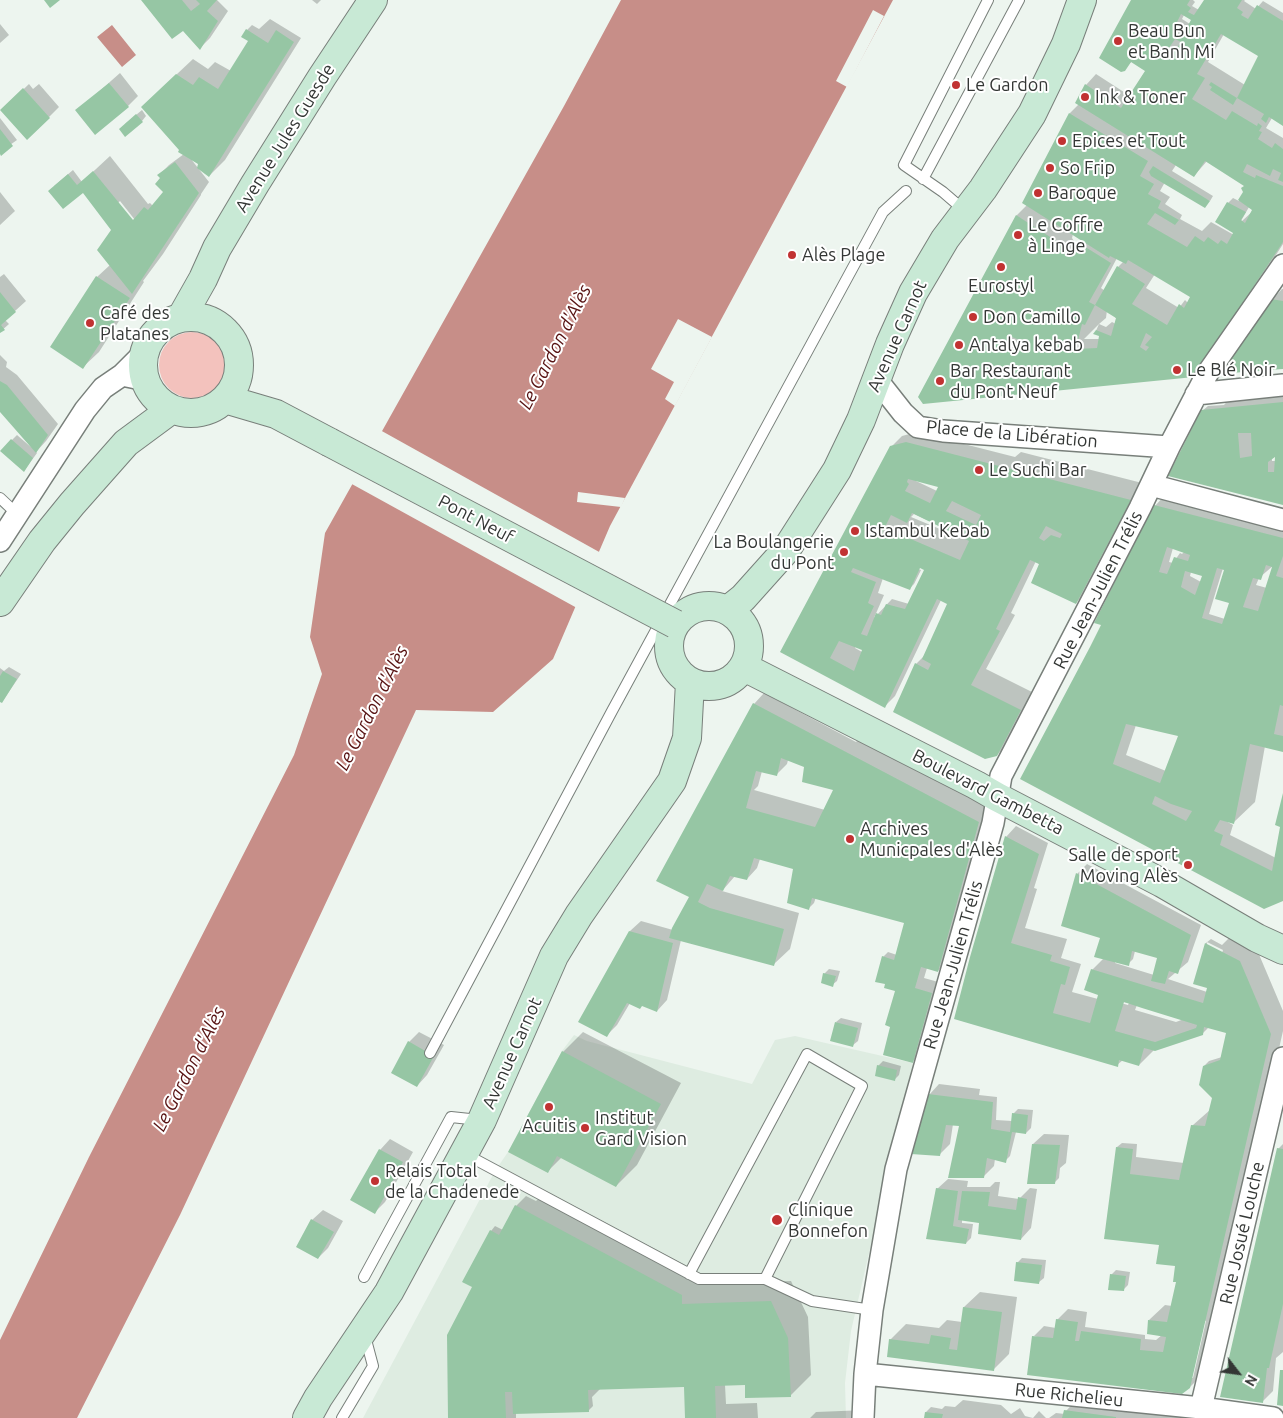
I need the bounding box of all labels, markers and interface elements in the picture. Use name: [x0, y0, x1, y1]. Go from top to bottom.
place label: Beau Bun et Banh Mi: [1128, 20, 1215, 62]
marker: Beau Bun et Banh Mi: [1112, 35, 1124, 47]
street label: Avenue Jules Guesde: [231, 60, 339, 216]
place label: Le Gardon: [966, 74, 1049, 96]
marker: Le Gardon: [950, 79, 962, 91]
place label: Ink & Toner: [1095, 86, 1186, 108]
marker: Ink & Toner: [1079, 91, 1091, 103]
place label: Epices et Tout: [1072, 130, 1185, 152]
marker: Epices et Tout: [1056, 135, 1068, 147]
place label: So Frip: [1060, 157, 1115, 179]
marker: So Frip: [1044, 162, 1056, 174]
place label: Baroque: [1048, 182, 1117, 204]
marker: Baroque: [1032, 187, 1044, 199]
place label: Le Coffre à Linge: [1028, 214, 1103, 256]
marker: Le Coffre à Linge: [1012, 229, 1024, 241]
place label: Alès Plage: [802, 244, 885, 266]
marker: Alès Plage: [786, 249, 798, 261]
marker: Eurostyl: [995, 261, 1007, 273]
place label: Eurostyl: [968, 275, 1034, 297]
street label: Avenue Carnot: [863, 277, 931, 395]
water label: Le Gardon d'Alès: [514, 281, 596, 413]
place label: Café des Platanes: [100, 302, 169, 344]
place label: Don Camillo: [983, 306, 1081, 328]
marker: Don Camillo: [967, 311, 979, 323]
marker: Café des Platanes: [84, 317, 96, 329]
place label: Antalya kebab: [969, 334, 1083, 356]
marker: Antalya kebab: [953, 339, 965, 351]
place label: Le Blé Noir: [1187, 359, 1275, 381]
place label: Bar Restaurant du Pont Neuf: [950, 360, 1071, 402]
marker: Le Blé Noir: [1171, 364, 1183, 376]
marker: Bar Restaurant du Pont Neuf: [934, 375, 946, 387]
street label: Place de la Libération: [925, 416, 1099, 452]
place label: Le Suchi Bar: [989, 459, 1087, 481]
marker: Le Suchi Bar: [973, 464, 985, 476]
street label: Pont Neuf: [435, 490, 517, 548]
street label: Rue Jean-Julien Trélis: [1049, 507, 1147, 673]
place label: Istambul Kebab: [865, 520, 990, 542]
marker: Istambul Kebab: [849, 525, 861, 537]
place label: La Boulangerie du Pont: [714, 531, 834, 574]
marker: La Boulangerie du Pont: [838, 546, 850, 558]
water label: Le Gardon d'Alès: [331, 642, 413, 774]
street label: Boulevard Gambetta: [909, 744, 1067, 840]
place label: Archives Municpales d'Alès: [860, 818, 1003, 861]
marker: Archives Municpales d'Alès: [844, 833, 856, 845]
place label: Salle de sport Moving Alès: [1068, 844, 1178, 886]
marker: Salle de sport Moving Alès: [1182, 859, 1194, 871]
street label: Rue Jean-Julien Trélis: [919, 878, 987, 1052]
street label: Avenue Carnot: [478, 994, 546, 1112]
water label: Le Gardon d'Alès: [148, 1003, 230, 1135]
marker: Acuitis: [543, 1101, 555, 1113]
place label: Institut Gard Vision: [595, 1107, 687, 1150]
place label: Acuitis: [522, 1115, 576, 1137]
marker: Institut Gard Vision: [579, 1122, 591, 1134]
place label: Relais Total de la Chadenede: [385, 1160, 519, 1202]
street label: Rue Josué Louche: [1215, 1160, 1269, 1306]
marker: Relais Total de la Chadenede: [369, 1175, 381, 1187]
place label: Clinique Bonnefon: [788, 1199, 868, 1242]
marker: Clinique Bonnefon: [770, 1213, 784, 1227]
north arrow: [1213, 1348, 1263, 1398]
text: N: [1241, 1372, 1261, 1389]
street label: Rue Richelieu: [1014, 1379, 1124, 1411]

